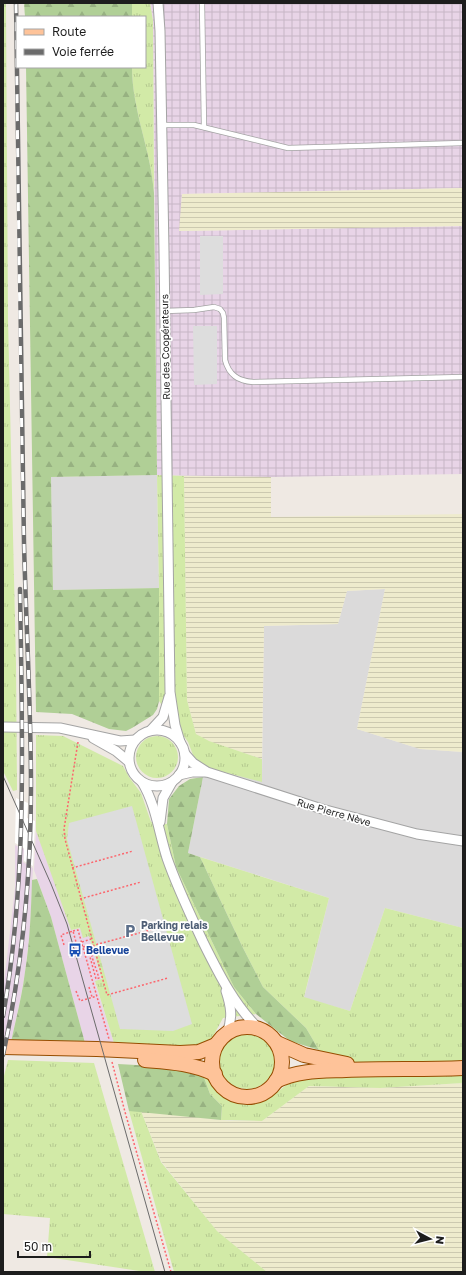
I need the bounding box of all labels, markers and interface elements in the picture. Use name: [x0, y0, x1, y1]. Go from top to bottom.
legend: [16, 16, 146, 68]
text: Route: [52, 24, 86, 39]
text: Voie ferrée: [52, 44, 114, 59]
street label: Rue des Coopérateurs: [158, 294, 172, 400]
street label: Rue Pierre Nève: [296, 796, 373, 828]
place label: Parking relais Bellevue: [141, 919, 208, 943]
parking icon: Parking relais Bellevue: [122, 923, 138, 939]
bus stop icon: Bellevue: [67, 942, 83, 958]
place label: Bellevue: [86, 944, 129, 956]
north arrow: [410, 1219, 450, 1259]
scale bar: [18, 1233, 90, 1259]
text: N: [433, 1235, 447, 1245]
text: 50 m: [24, 1239, 52, 1254]

